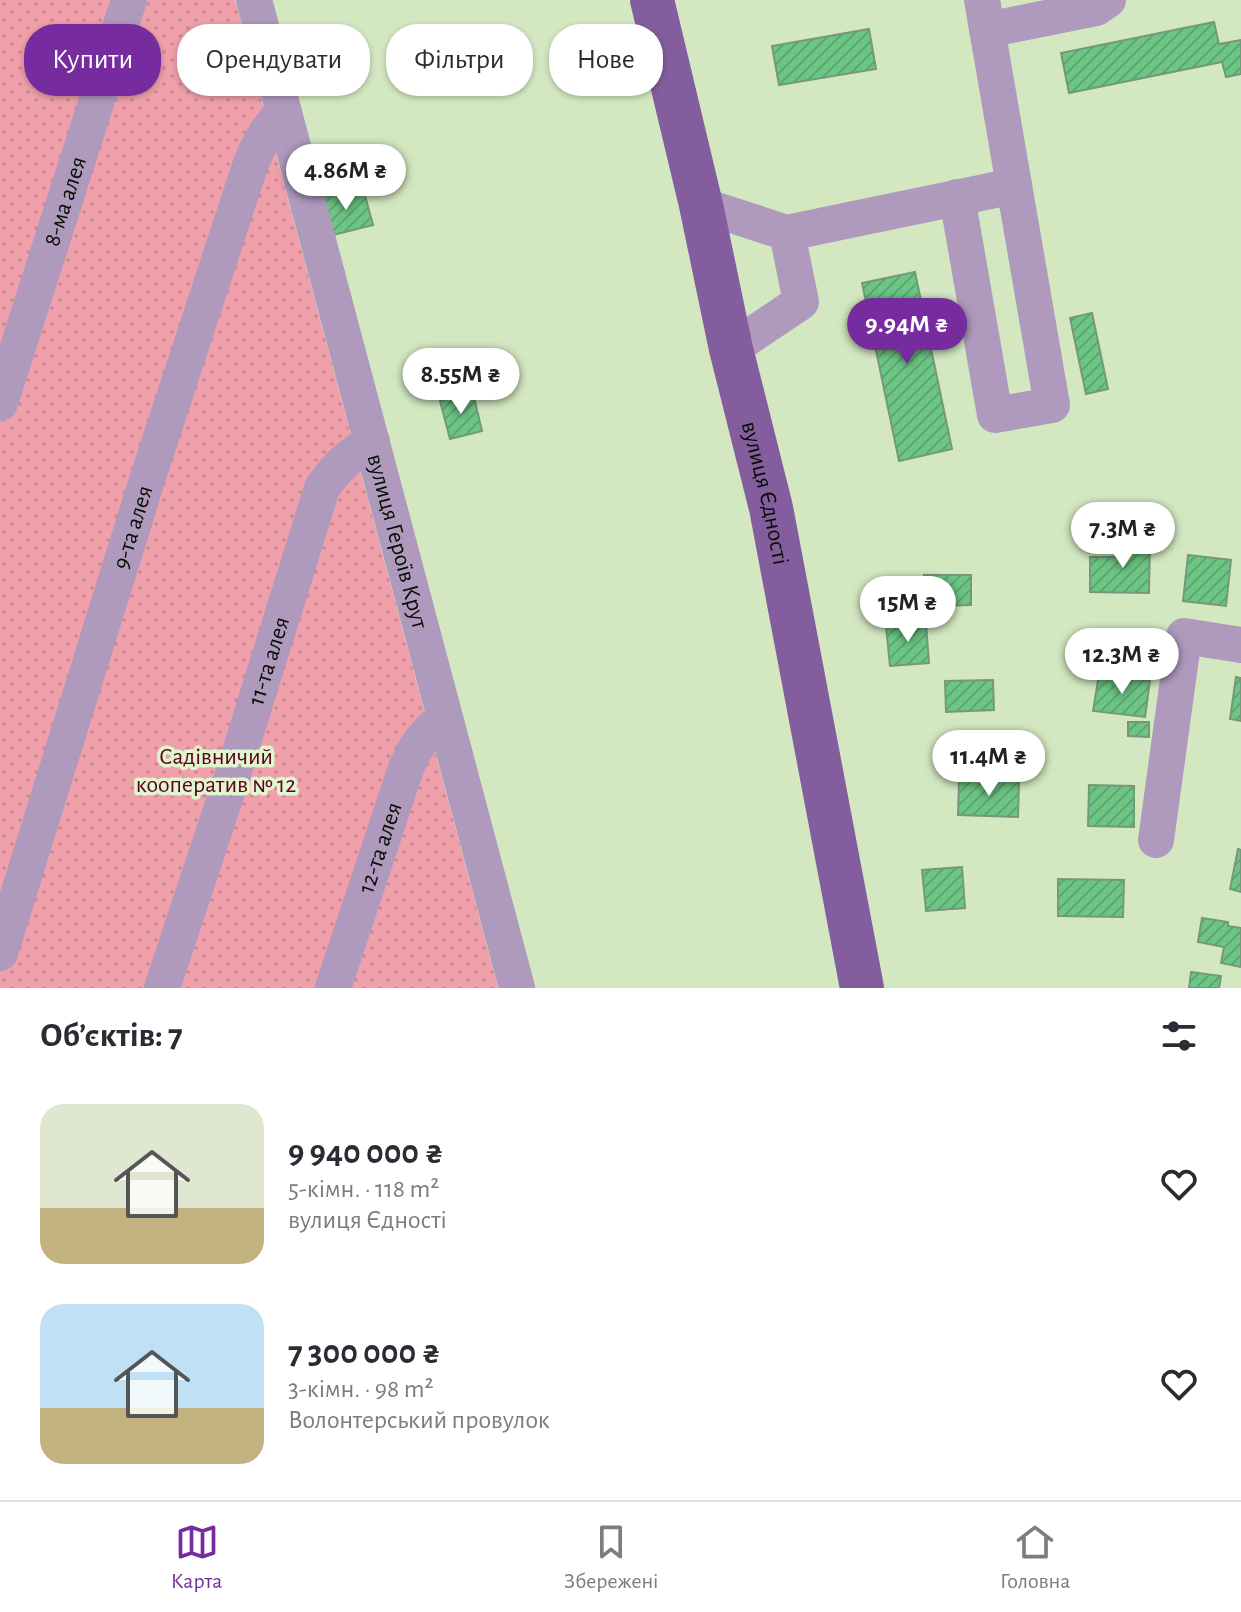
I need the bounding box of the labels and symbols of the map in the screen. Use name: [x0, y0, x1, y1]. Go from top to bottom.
pin: 4.86M ₴: [272, 144, 420, 212]
street label: 8-ма алея: [40, 154, 91, 249]
pin: 9.94M ₴: [833, 298, 981, 366]
pin: 8.55M ₴: [387, 348, 535, 416]
street label: вулиця Єдності: [737, 419, 793, 567]
street label: вулиця Героїв Крут: [362, 451, 432, 632]
street label: 9-та алея: [109, 483, 158, 572]
pin: 7.3M ₴: [1058, 502, 1188, 570]
pin: 15M ₴: [852, 576, 964, 644]
street label: 11-та алея: [244, 614, 294, 708]
pin: 12.3M ₴: [1048, 628, 1196, 696]
pin: 11.4M ₴: [915, 730, 1063, 798]
park label: Садівничий кооператив № 12: [136, 745, 296, 797]
street label: 12-та алея: [354, 799, 407, 896]

